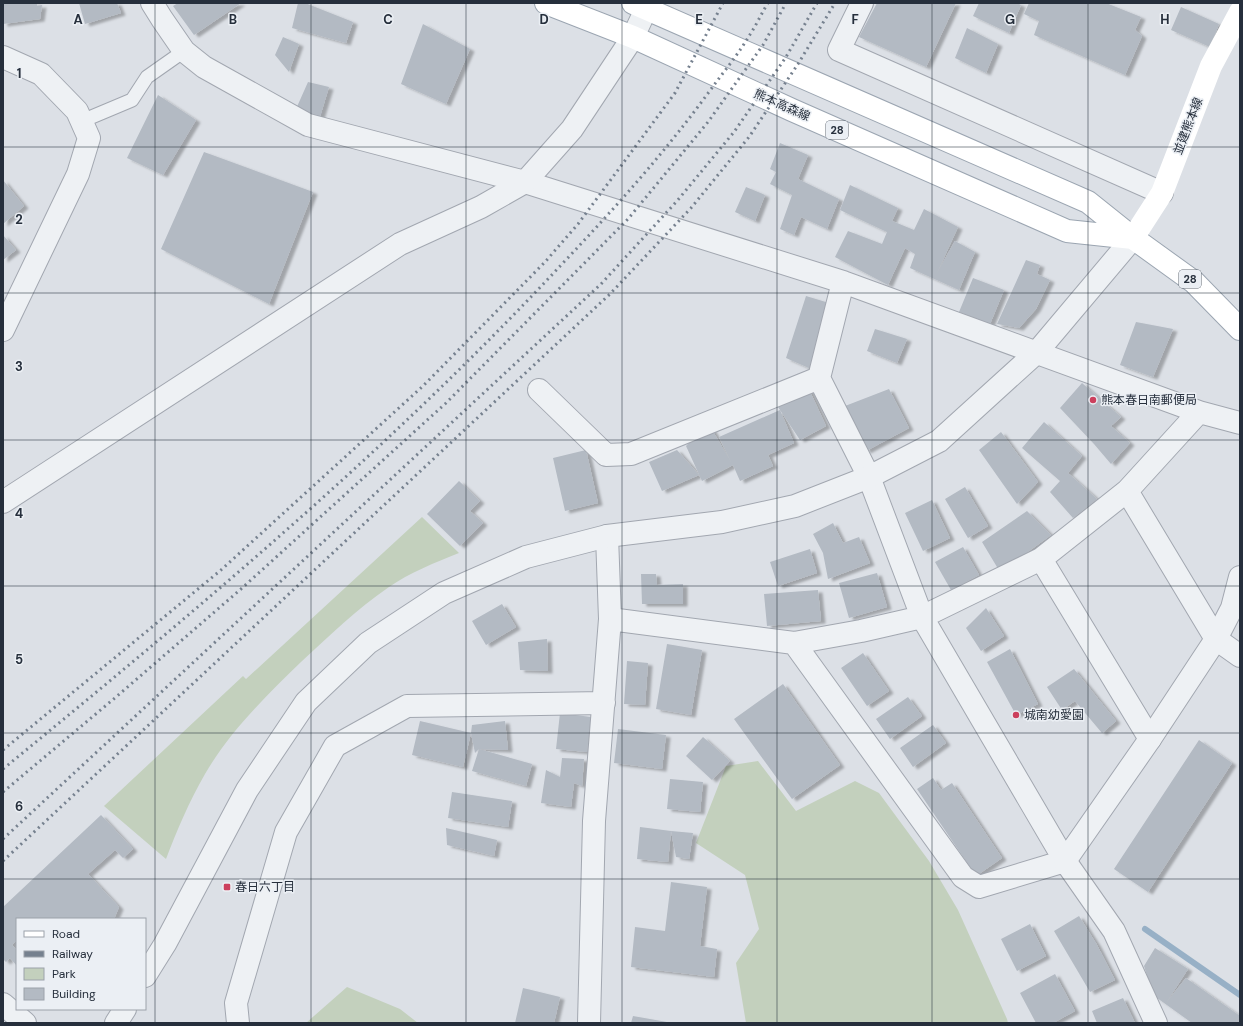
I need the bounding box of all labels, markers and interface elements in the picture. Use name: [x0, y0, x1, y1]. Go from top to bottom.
text: A: [73, 11, 83, 28]
text: B: [229, 11, 237, 28]
text: C: [383, 11, 393, 28]
text: D: [539, 11, 549, 28]
text: E: [695, 11, 703, 28]
text: F: [851, 11, 859, 28]
text: G: [1005, 11, 1015, 28]
text: H: [1160, 11, 1170, 28]
text: 1: [17, 65, 21, 82]
street label: 熊本高森線: [751, 85, 813, 125]
street label: 並建熊本線: [1170, 95, 1206, 157]
road number: 28: [826, 121, 848, 139]
text: 2: [15, 211, 23, 228]
road number: 28: [1179, 270, 1201, 288]
text: 3: [15, 358, 23, 375]
place label: 熊本春日南郵便局: [1101, 392, 1197, 408]
marker: 熊本春日南郵便局: [1088, 395, 1098, 405]
text: 4: [15, 505, 23, 522]
text: 5: [15, 651, 23, 668]
place label: 城南幼愛園: [1024, 707, 1084, 723]
marker: 城南幼愛園: [1011, 710, 1021, 720]
text: 6: [15, 798, 23, 815]
place label: 春日六丁目: [235, 879, 295, 895]
marker: 春日六丁目: [222, 882, 232, 892]
legend: [16, 918, 146, 1010]
text: Road: [52, 926, 80, 942]
text: Railway: [52, 946, 93, 962]
text: Park: [52, 966, 76, 982]
text: Building: [52, 986, 96, 1002]

